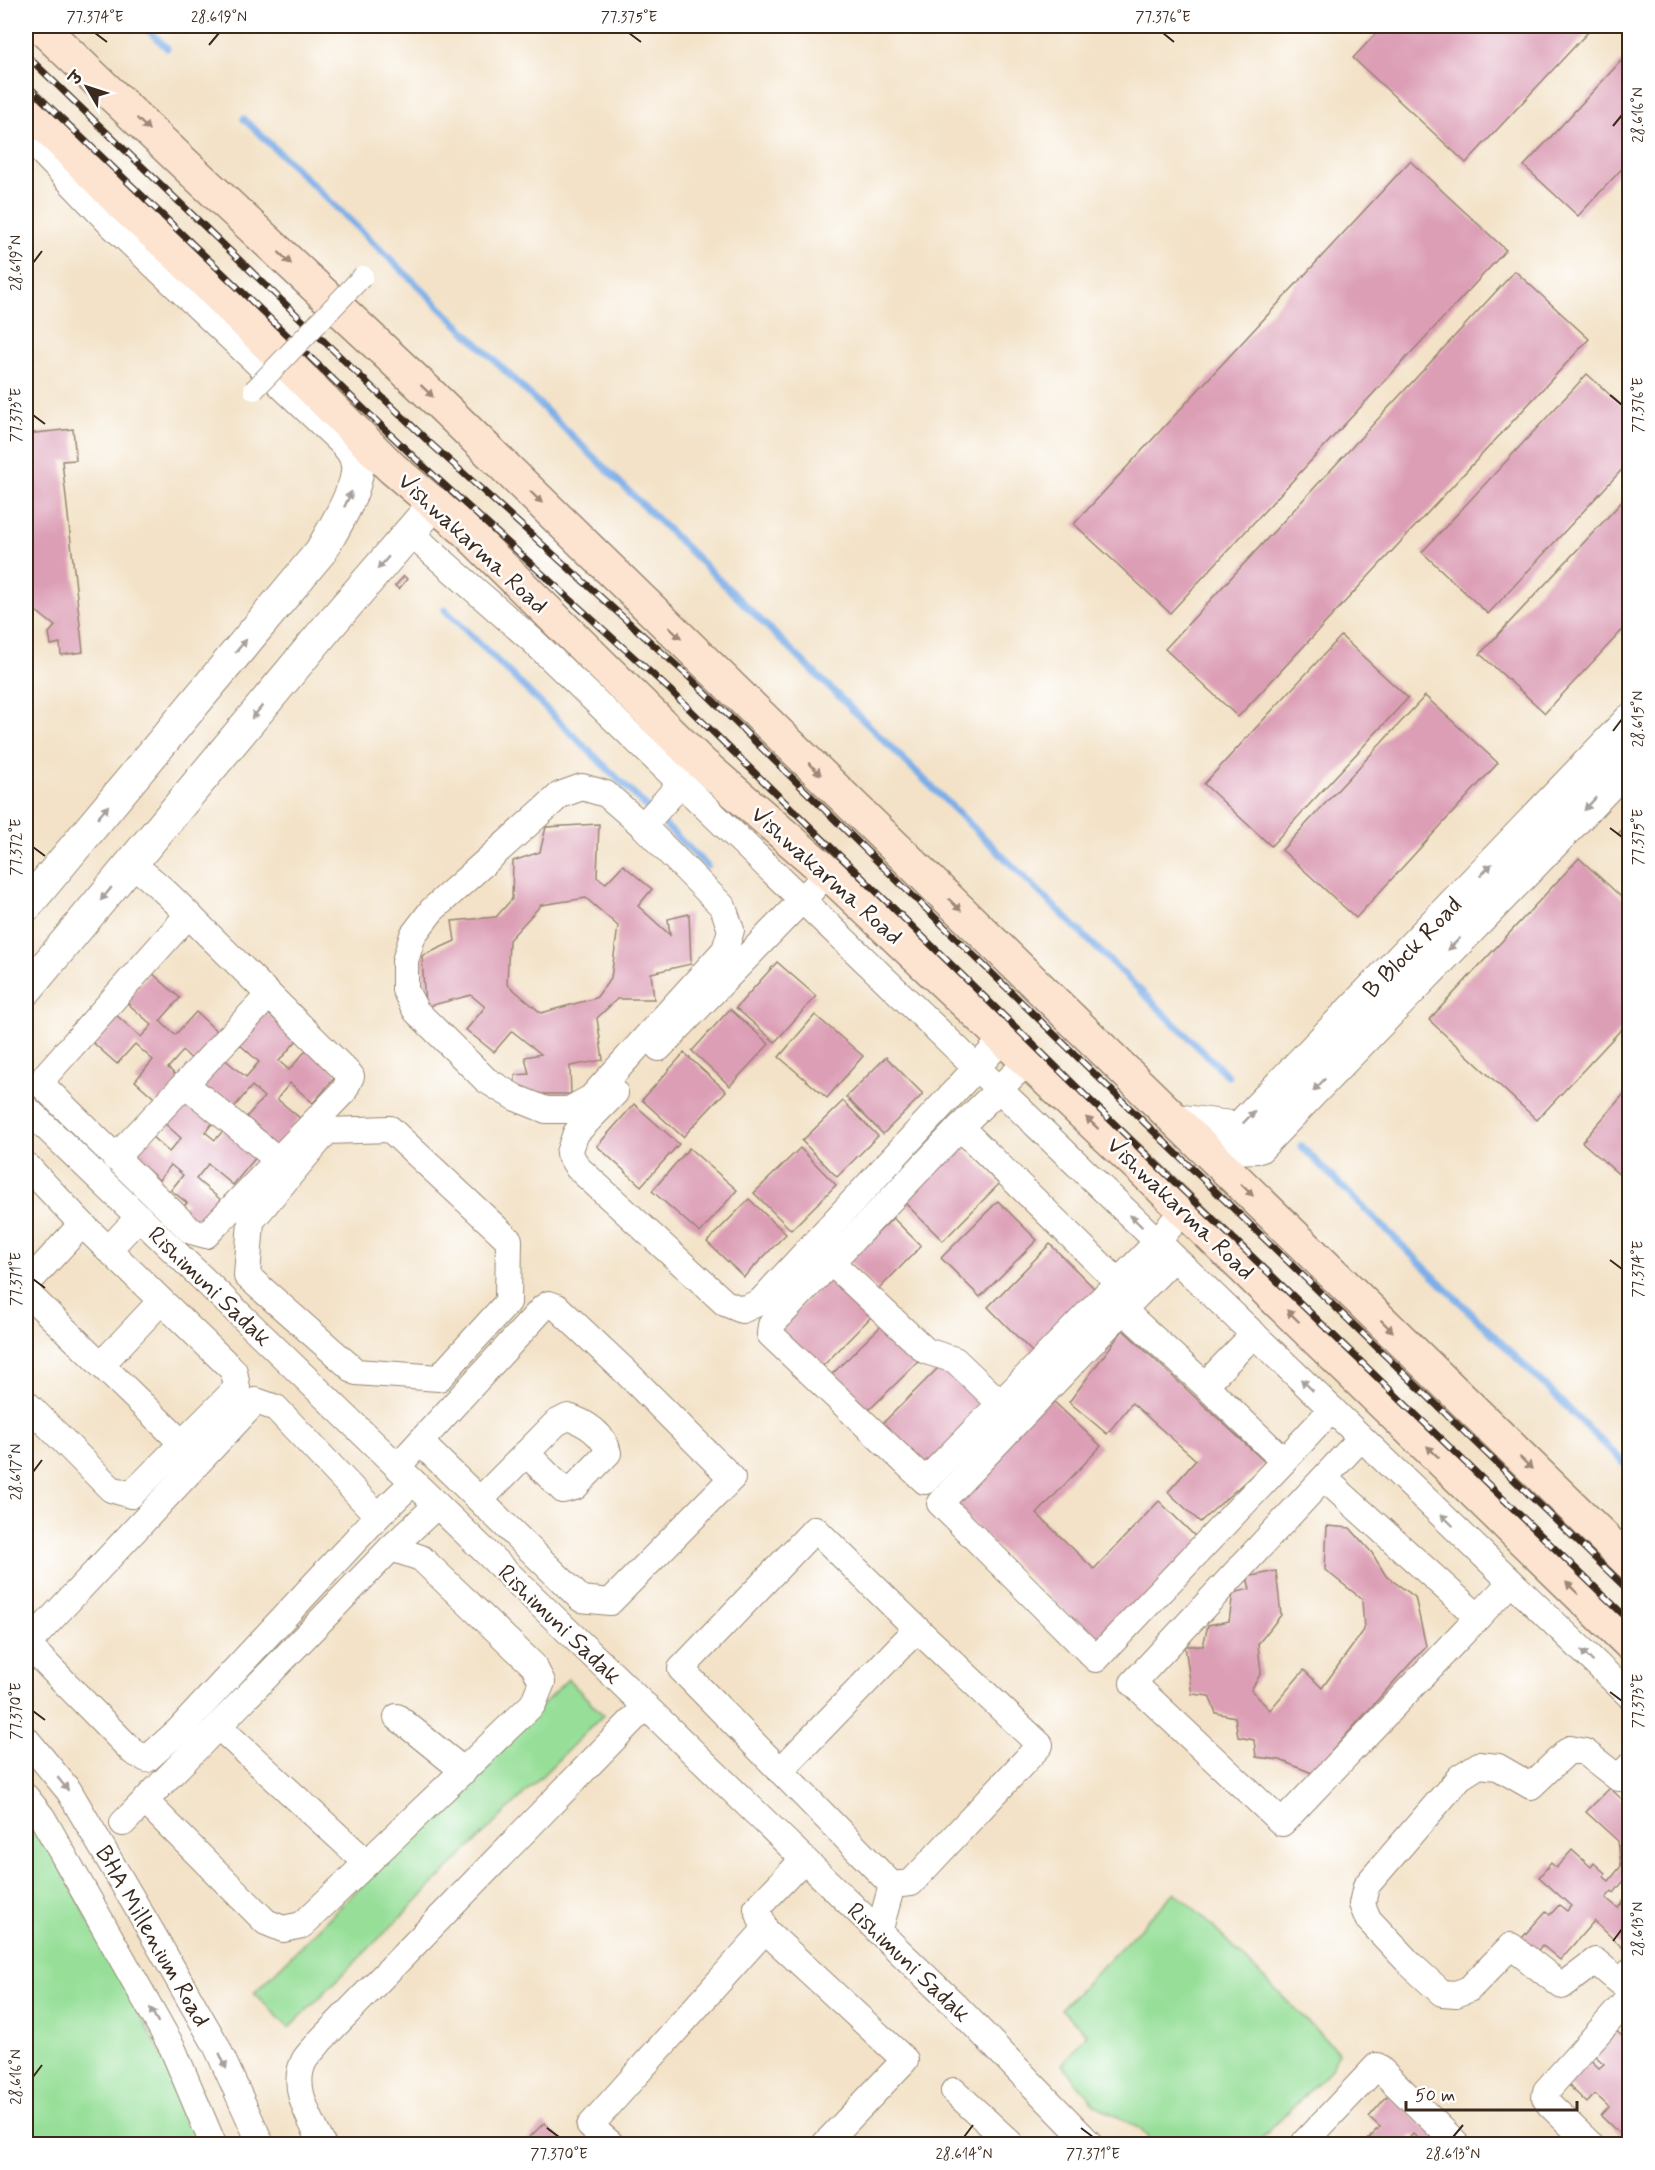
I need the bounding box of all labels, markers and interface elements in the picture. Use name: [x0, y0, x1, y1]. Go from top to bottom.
text: 77.374°E: [66, 8, 124, 28]
text: 28.619°N: [191, 8, 247, 28]
text: 77.375°E: [601, 8, 658, 28]
text: 77.376°E: [1135, 8, 1191, 28]
north arrow: [57, 57, 117, 117]
text: उ: [64, 67, 89, 91]
text: 28.616°N: [1629, 87, 1649, 143]
one-way arrow: [135, 117, 149, 131]
text: 28.619°N: [7, 235, 27, 291]
one-way arrow: [277, 251, 292, 264]
text: 77.376°E: [1629, 377, 1649, 433]
one-way arrow: [420, 384, 435, 398]
text: 77.373°E: [7, 388, 27, 442]
street label: Vishwakarma Road: [390, 466, 554, 622]
one-way arrow: [528, 490, 543, 504]
one-way arrow: [344, 491, 353, 508]
one-way arrow: [377, 555, 390, 570]
one-way arrow: [668, 626, 683, 640]
one-way arrow: [234, 639, 247, 654]
text: 28.615°N: [1629, 691, 1649, 747]
one-way arrow: [251, 704, 264, 720]
one-way arrow: [808, 762, 823, 776]
one-way arrow: [1583, 797, 1597, 811]
street label: Vishwakarma Road: [743, 800, 909, 953]
one-way arrow: [96, 805, 109, 820]
text: 77.375°E: [1629, 808, 1649, 865]
text: 77.372°E: [7, 818, 27, 876]
one-way arrow: [1479, 863, 1493, 878]
one-way arrow: [99, 886, 112, 902]
street label: B Block Road: [1357, 891, 1469, 1006]
one-way arrow: [947, 898, 962, 912]
one-way arrow: [1447, 937, 1461, 952]
one-way arrow: [1312, 1077, 1326, 1091]
one-way arrow: [1242, 1111, 1256, 1125]
one-way arrow: [1085, 1116, 1099, 1130]
street label: Vishwakarma Road: [1099, 1130, 1261, 1288]
one-way arrow: [1240, 1183, 1254, 1197]
one-way arrow: [1129, 1214, 1143, 1228]
street label: Rishimuni Sadak: [140, 1220, 277, 1354]
text: 77.374°E: [1629, 1240, 1649, 1298]
text: 77.371°E: [7, 1252, 27, 1306]
one-way arrow: [1286, 1310, 1300, 1324]
one-way arrow: [1379, 1319, 1393, 1333]
one-way arrow: [1299, 1378, 1314, 1392]
text: 28.617°N: [7, 1444, 27, 1500]
one-way arrow: [1426, 1446, 1440, 1460]
one-way arrow: [1519, 1455, 1533, 1469]
one-way arrow: [1440, 1514, 1454, 1528]
street label: Rishimuni Sadak: [490, 1558, 627, 1692]
one-way arrow: [1565, 1581, 1580, 1595]
one-way arrow: [1581, 1649, 1595, 1663]
text: 77.373°E: [1629, 1674, 1649, 1728]
text: 77.370°E: [7, 1682, 27, 1740]
one-way arrow: [56, 1776, 69, 1792]
street label: BHA Millenium Road: [87, 1840, 216, 2033]
street label: Rishimuni Sadak: [839, 1896, 976, 2030]
text: 28.613°N: [1629, 1902, 1649, 1956]
one-way arrow: [149, 2006, 159, 2023]
text: 28.616°N: [7, 2049, 27, 2105]
one-way arrow: [219, 2053, 228, 2070]
scale bar: [1406, 2074, 1577, 2112]
text: 50 m: [1415, 2084, 1455, 2108]
text: 77.370°E: [530, 2145, 588, 2165]
text: 28.614°N: [935, 2145, 993, 2165]
text: 77.371°E: [1066, 2145, 1120, 2165]
text: 28.613°N: [1426, 2145, 1480, 2165]

